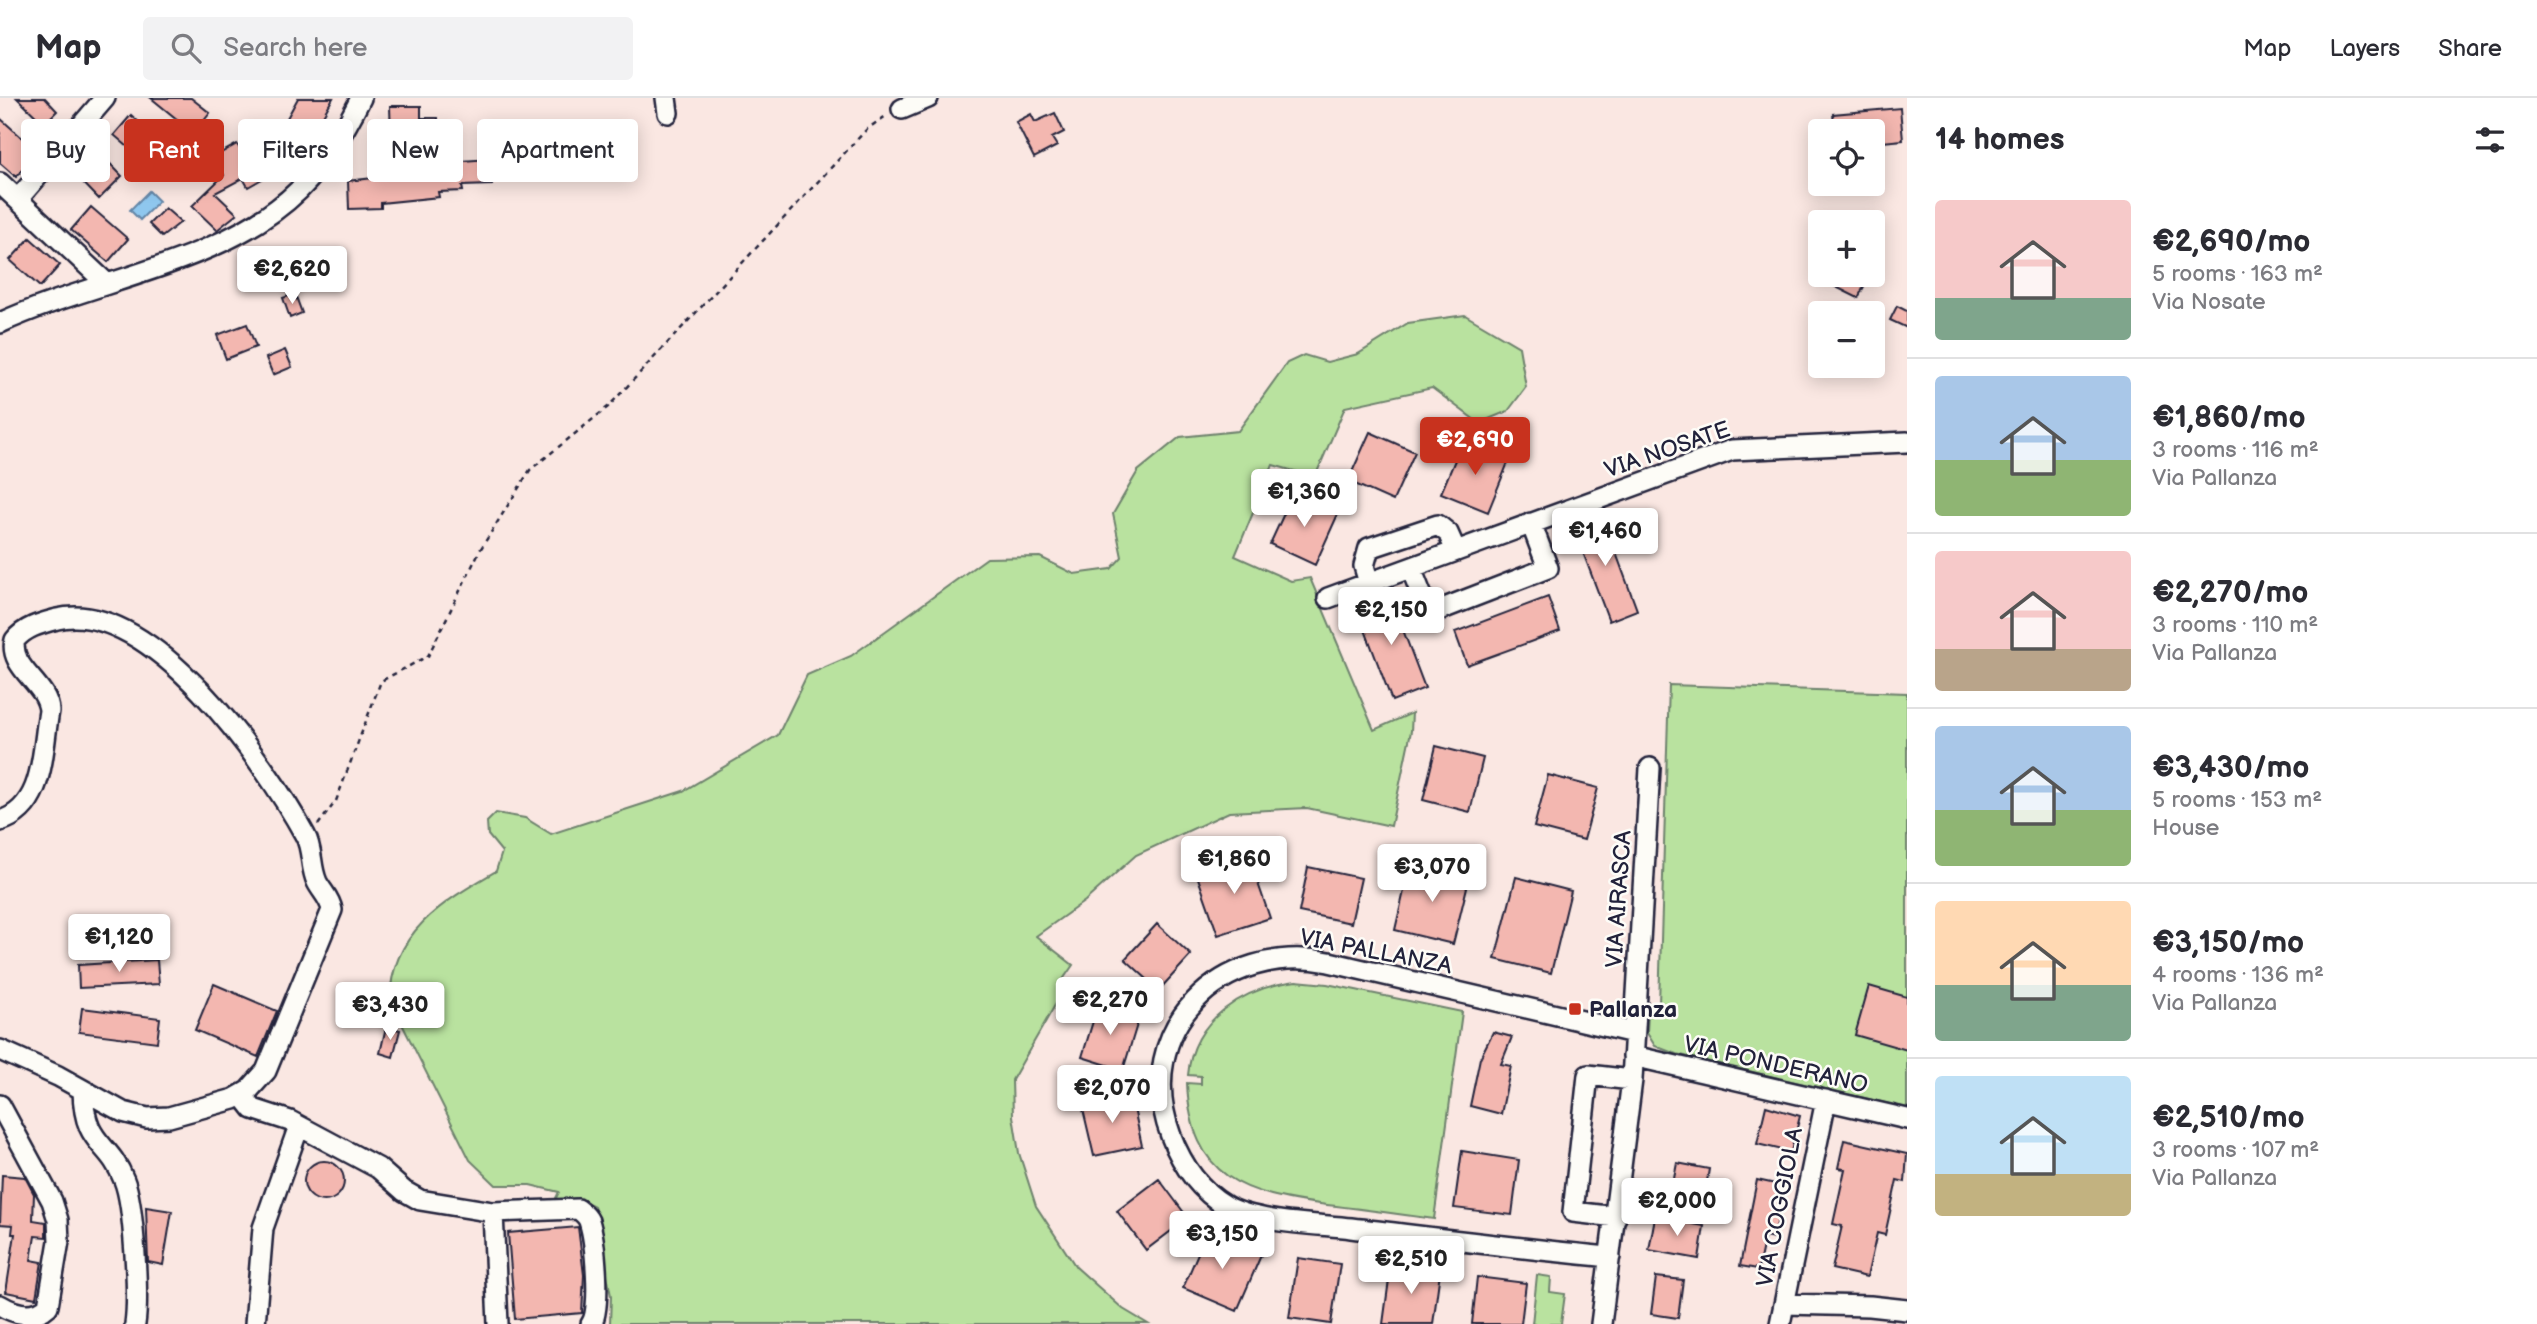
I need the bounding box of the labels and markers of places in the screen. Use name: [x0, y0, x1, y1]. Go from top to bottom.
pin: €2,620: [235, 246, 349, 306]
pin: €2,690: [1418, 418, 1532, 477]
pin: €1,360: [1247, 470, 1361, 529]
pin: €1,460: [1548, 508, 1662, 568]
pin: €2,150: [1334, 588, 1448, 647]
pin: €1,860: [1177, 836, 1291, 896]
pin: €3,070: [1375, 844, 1489, 904]
pin: €1,120: [62, 914, 176, 974]
pin: €2,270: [1053, 978, 1167, 1037]
pin: €3,430: [333, 982, 447, 1042]
place label: Pallanza: [1589, 996, 1677, 1024]
marker: Pallanza: [1567, 1001, 1583, 1017]
pin: €2,070: [1055, 1066, 1169, 1125]
pin: €2,000: [1620, 1178, 1734, 1238]
pin: €3,150: [1165, 1212, 1279, 1271]
pin: €2,510: [1354, 1236, 1468, 1296]

